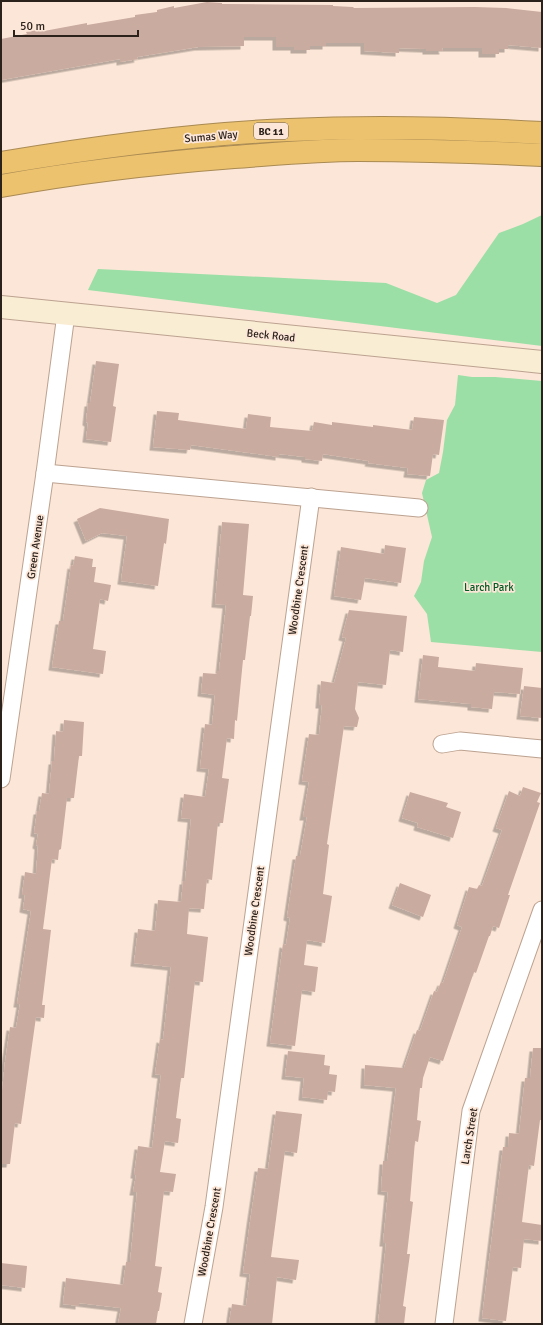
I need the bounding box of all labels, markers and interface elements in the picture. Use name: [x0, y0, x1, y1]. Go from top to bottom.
scale bar: [14, 12, 138, 38]
text: 50 m: [20, 19, 45, 34]
road number: BC 11: [254, 123, 288, 139]
street label: Sumas Way: [184, 128, 239, 145]
street label: Beck Road: [246, 326, 296, 345]
street label: Green Avenue: [25, 514, 46, 580]
street label: Woodbine Crescent: [286, 544, 311, 636]
park label: Larch Park: [464, 581, 514, 594]
street label: Woodbine Crescent: [242, 865, 267, 957]
street label: Larch Street: [459, 1107, 480, 1165]
street label: Woodbine Crescent: [195, 1186, 224, 1278]

